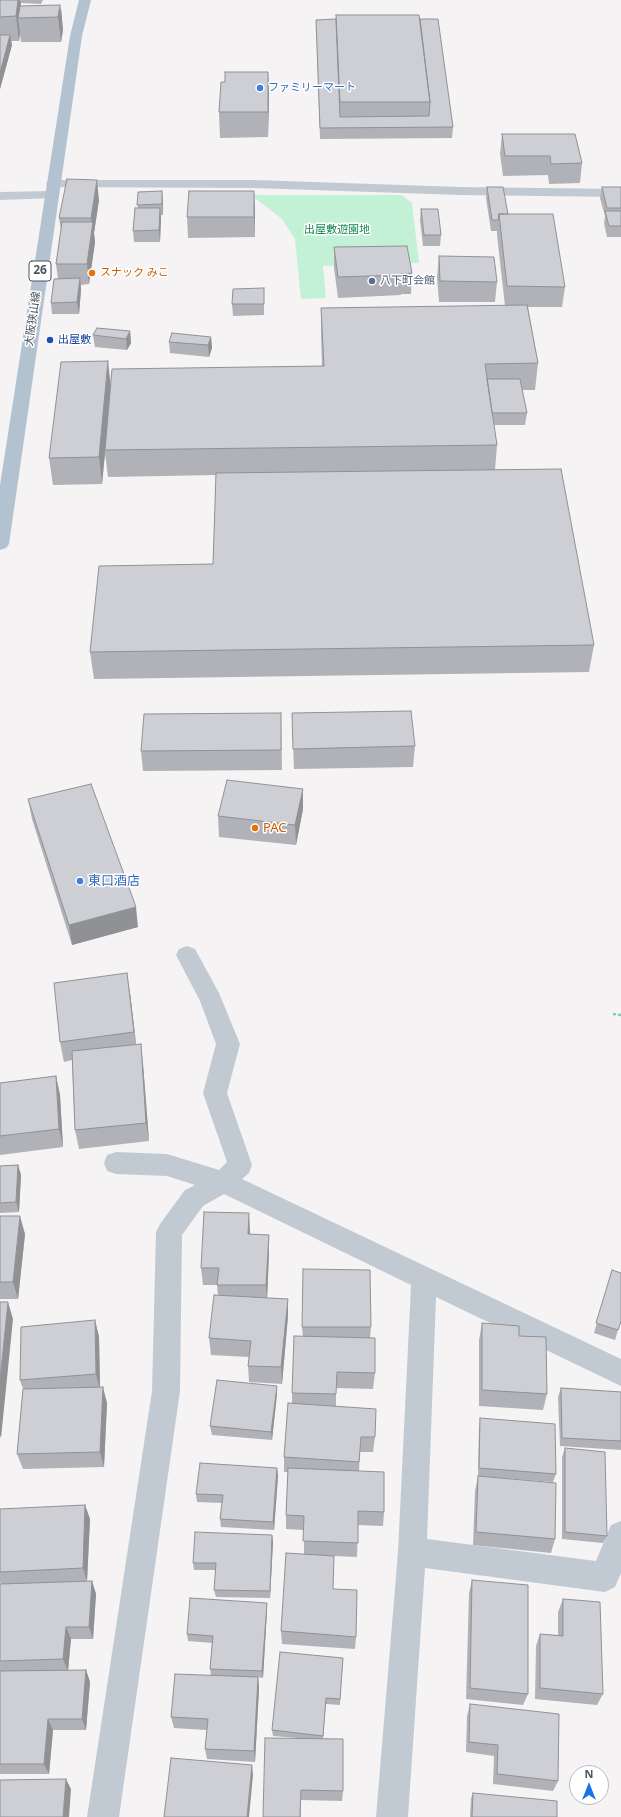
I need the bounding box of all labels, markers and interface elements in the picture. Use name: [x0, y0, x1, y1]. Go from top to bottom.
place label: ファミリーマート: [268, 81, 356, 95]
marker: ファミリーマート: [255, 83, 265, 93]
park label: 出屋敷遊園地: [304, 223, 370, 237]
road number: 26: [29, 261, 51, 281]
place label: スナック みこ: [100, 266, 169, 280]
marker: スナック みこ: [87, 268, 97, 278]
place label: 八下町会館: [380, 274, 435, 288]
marker: 八下町会館: [367, 276, 377, 286]
street label: 大阪狭山線: [23, 291, 43, 347]
place label: 出屋敷: [58, 333, 91, 347]
marker: 出屋敷: [45, 335, 55, 345]
place label: PAC: [263, 820, 286, 836]
marker: PAC: [250, 823, 260, 833]
place label: 東口酒店: [88, 873, 140, 889]
marker: 東口酒店: [75, 876, 85, 886]
north arrow: [569, 1765, 609, 1805]
text: N: [585, 1766, 593, 1781]

